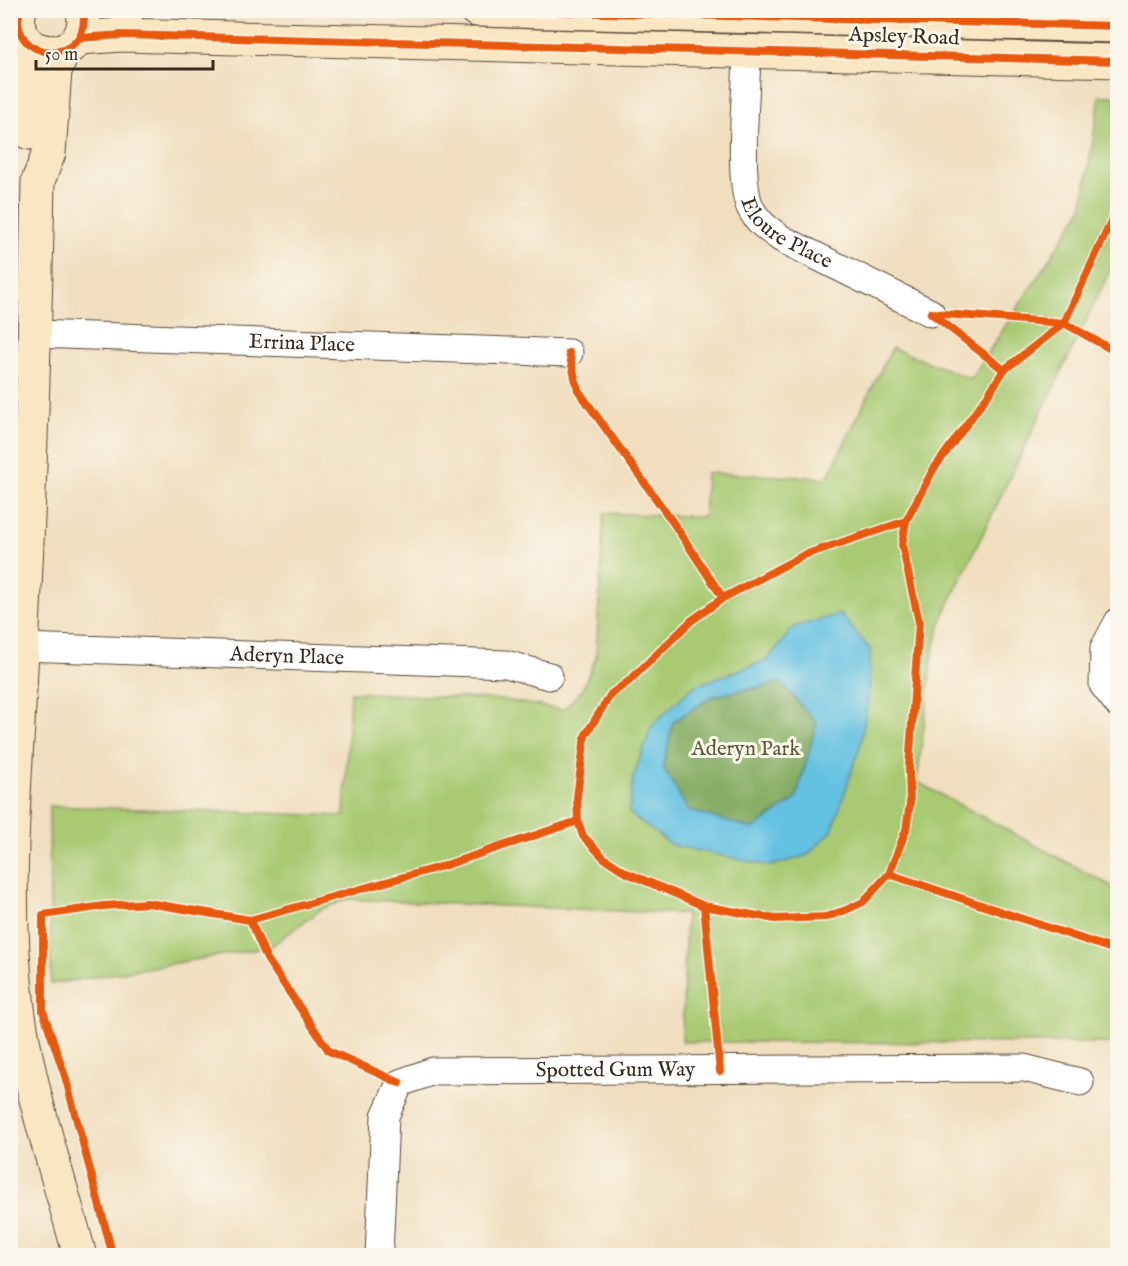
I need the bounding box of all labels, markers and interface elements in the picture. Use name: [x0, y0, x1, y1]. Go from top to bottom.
street label: Apsley Road: [847, 22, 961, 52]
scale bar: [36, 33, 213, 71]
text: 50 m: [45, 44, 78, 67]
street label: Eloure Place: [734, 193, 837, 275]
street label: Errina Place: [248, 328, 356, 359]
street label: Aderyn Place: [228, 641, 345, 672]
park label: Aderyn Park: [691, 736, 801, 763]
street label: Spotted Gum Way: [536, 1056, 696, 1084]

